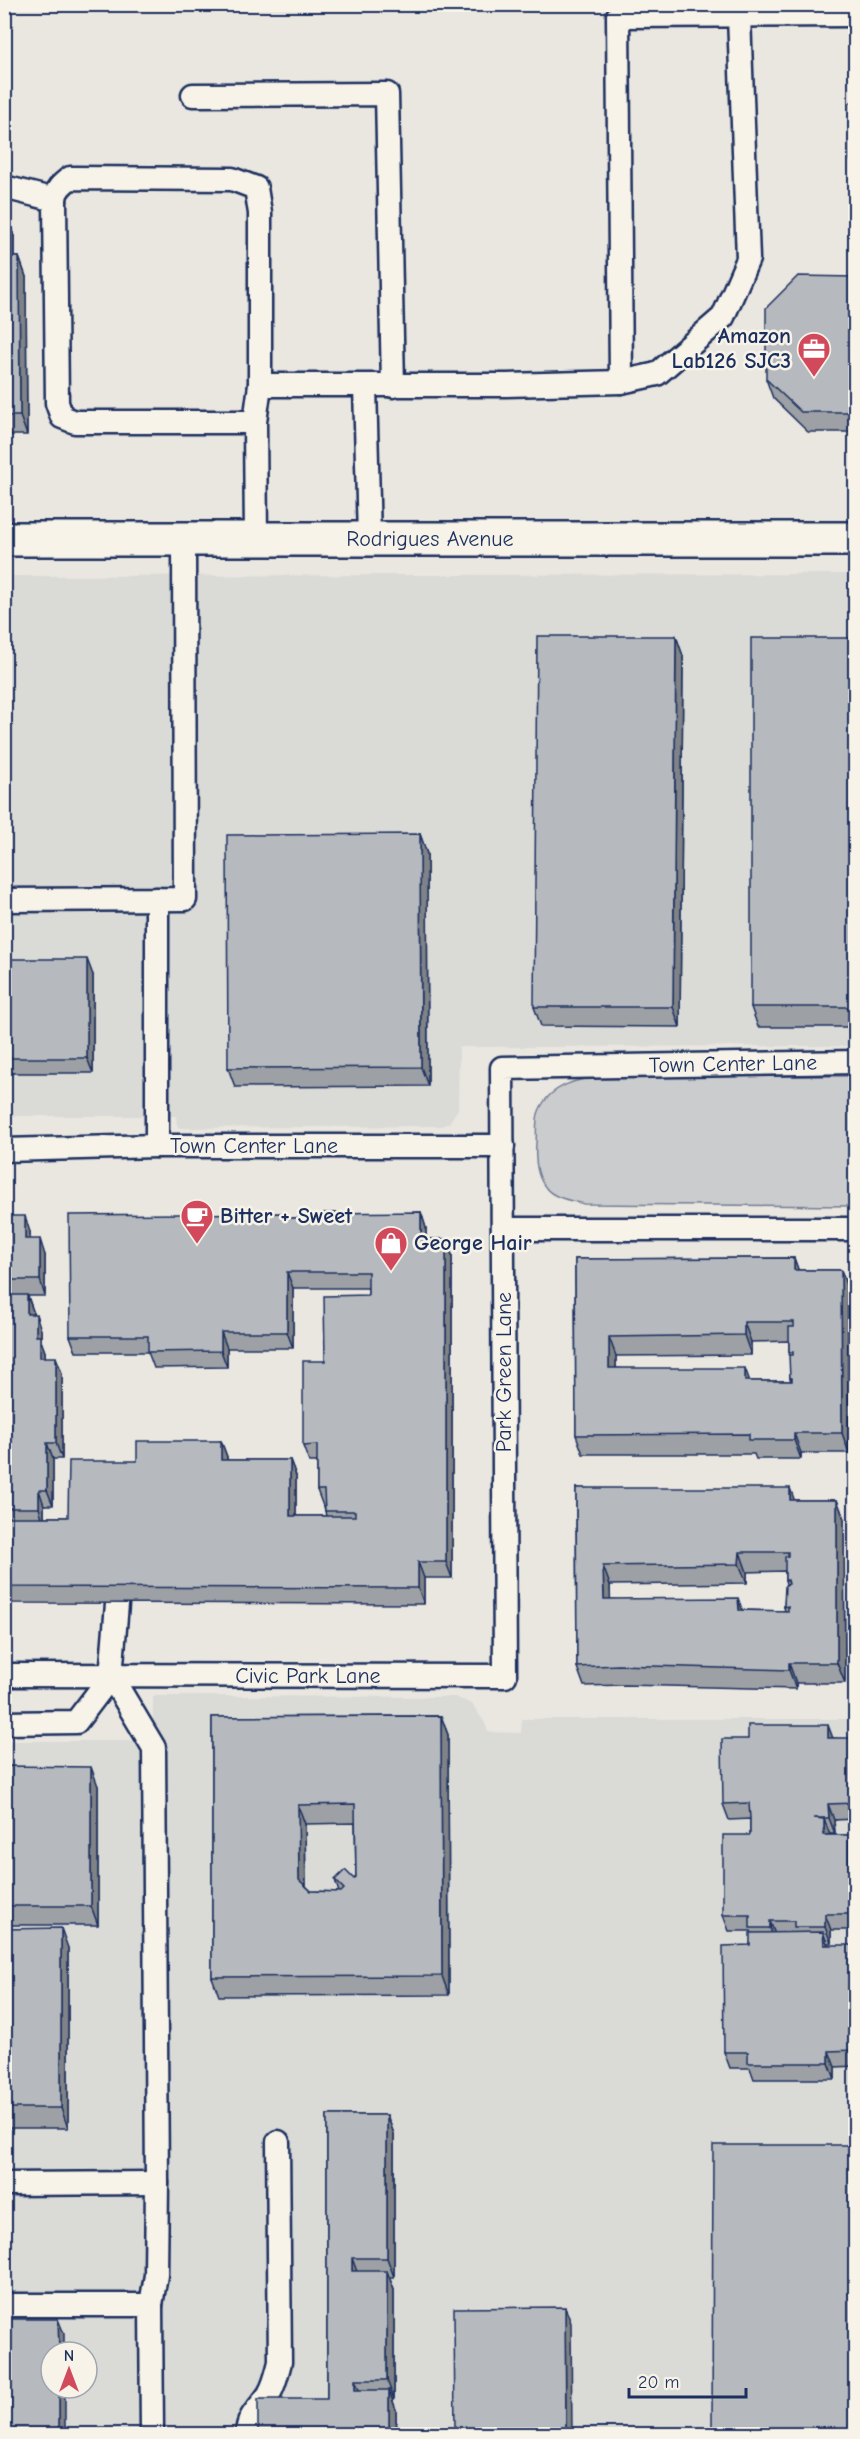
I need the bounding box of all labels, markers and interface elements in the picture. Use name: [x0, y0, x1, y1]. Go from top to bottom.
place label: Amazon Lab126 SJC3: [672, 323, 791, 374]
office icon: Amazon Lab126 SJC3: [796, 331, 832, 378]
street label: Rodrigues Avenue: [346, 526, 514, 552]
street label: Town Center Lane: [649, 1050, 817, 1078]
street label: Town Center Lane: [170, 1133, 338, 1159]
cafe icon: Bitter + Sweet: [179, 1198, 215, 1245]
place label: Bitter + Sweet: [220, 1203, 353, 1229]
shop icon: George Hair: [373, 1225, 409, 1272]
place label: George Hair: [414, 1230, 532, 1256]
street label: Park Green Lane: [491, 1292, 517, 1452]
street label: Civic Park Lane: [235, 1663, 381, 1689]
north arrow: [39, 2340, 99, 2400]
text: N: [64, 2347, 74, 2365]
scale bar: [629, 2361, 746, 2399]
text: 20 m: [638, 2372, 679, 2393]

